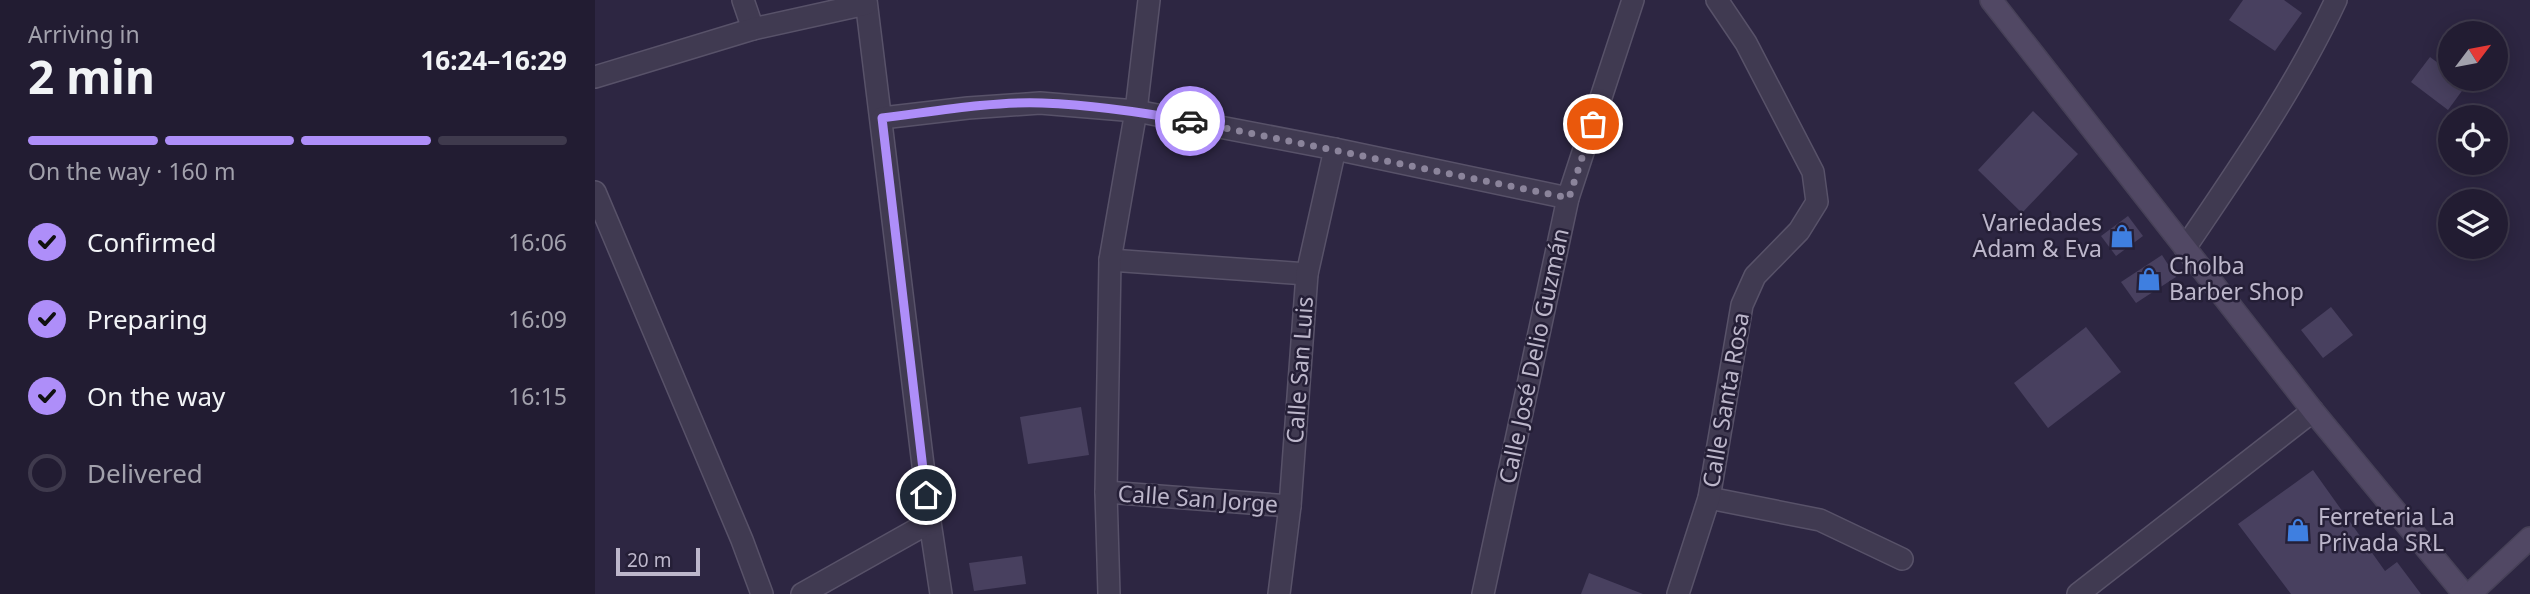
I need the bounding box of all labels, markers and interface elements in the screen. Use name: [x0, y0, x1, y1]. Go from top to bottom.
text: Arriving in: [28, 18, 140, 50]
north arrow: [2438, 21, 2508, 91]
map controls: [2438, 21, 2508, 259]
text: 16:24–16:29: [420, 42, 567, 78]
text: 2 min: [28, 45, 155, 107]
courier: [1155, 86, 1225, 156]
pin: [1563, 94, 1623, 154]
icon: car: [1171, 102, 1209, 140]
icon: bag: [1574, 105, 1612, 143]
button: locate: [2438, 105, 2508, 175]
text: On the way · 160 m: [28, 155, 235, 187]
button: layers: [2438, 189, 2508, 259]
place label: Variedades Adam & Eva: [1973, 206, 2102, 264]
shop icon: Variedades Adam & Eva: [2108, 222, 2136, 250]
icon: check: [28, 223, 66, 261]
text: Confirmed: [87, 224, 217, 260]
street label: Calle José Delio Guzmán: [1490, 225, 1576, 486]
text: 16:06: [508, 226, 567, 258]
place label: Cholba Barber Shop: [2169, 249, 2304, 307]
shop icon: Cholba Barber Shop: [2135, 265, 2163, 293]
street label: Calle San Luis: [1278, 295, 1320, 444]
icon: check: [28, 300, 66, 338]
text: Preparing: [87, 301, 208, 337]
text: 16:09: [508, 303, 567, 335]
street label: Calle Santa Rosa: [1694, 310, 1756, 490]
icon: check: [28, 377, 66, 415]
text: On the way: [87, 378, 225, 414]
text: 16:15: [508, 380, 567, 412]
text: Delivered: [87, 455, 203, 491]
pin: [896, 465, 956, 525]
icon: home: [907, 476, 945, 514]
street label: Calle San Jorge: [1117, 476, 1279, 520]
place label: Ferreteria La Privada SRL: [2318, 500, 2455, 558]
shop icon: Ferreteria La Privada SRL: [2284, 516, 2312, 544]
scale bar: [616, 545, 700, 577]
text: 20 m: [627, 547, 671, 573]

